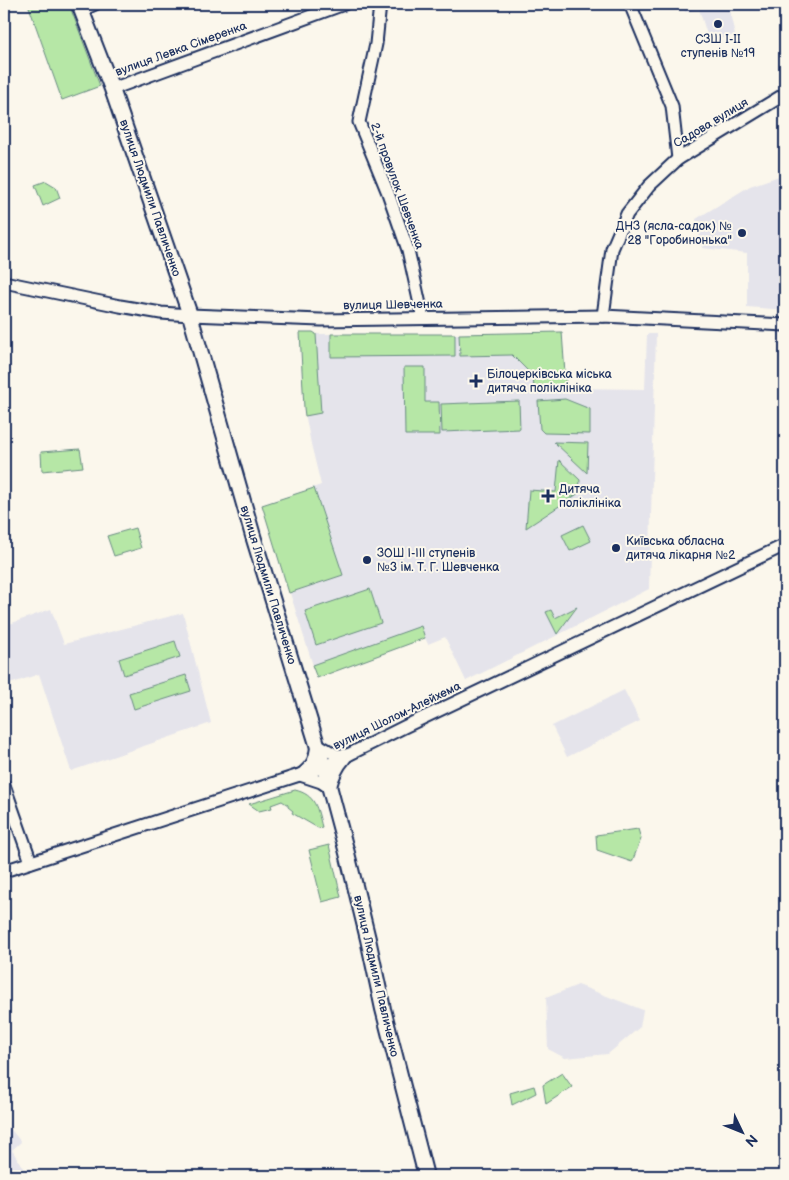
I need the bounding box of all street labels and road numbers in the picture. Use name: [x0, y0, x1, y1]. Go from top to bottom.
street label: вулиця Левка Сімеренка: [113, 18, 249, 80]
street label: Садова вулиця: [671, 95, 751, 151]
street label: вулиця Людмили Павличенко: [116, 117, 184, 279]
street label: 2-й провулок Шевченка: [367, 121, 427, 251]
street label: вулиця Шевченка: [343, 297, 443, 313]
street label: вулиця Людмили Павличенко: [237, 504, 299, 666]
street label: вулиця Шолом-Алейхема: [331, 679, 463, 753]
street label: вулиця Людмили Павличенко: [350, 894, 402, 1058]

